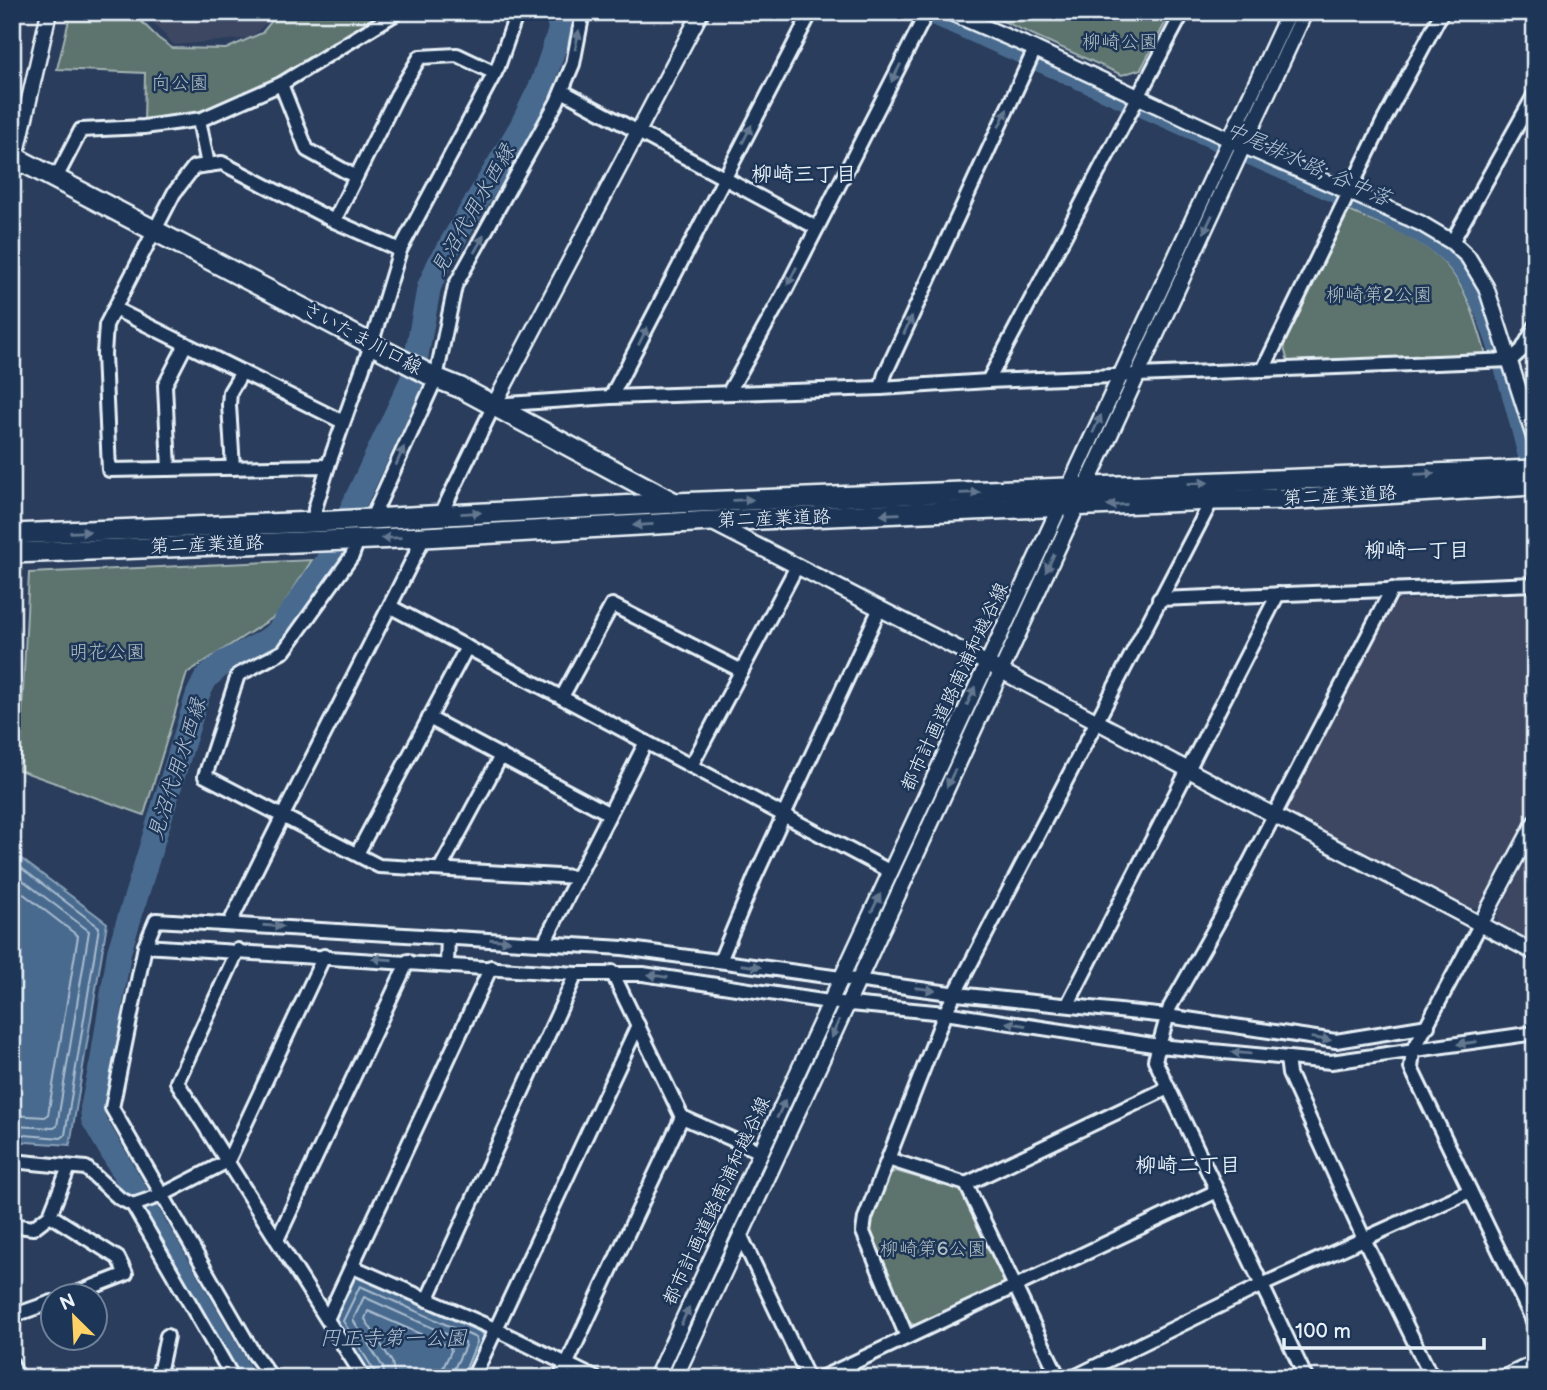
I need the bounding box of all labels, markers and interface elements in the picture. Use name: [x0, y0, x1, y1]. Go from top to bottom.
one-way arrow: [572, 29, 583, 51]
park label: 柳崎公園: [1082, 31, 1158, 54]
one-way arrow: [890, 63, 901, 83]
park label: 向公園: [151, 72, 209, 95]
one-way arrow: [997, 108, 1009, 128]
water label: 中尾排水路; 谷中落: [1222, 116, 1396, 212]
one-way arrow: [741, 124, 752, 144]
water label: 見沼代用水西縁: [425, 138, 522, 280]
district label: 柳崎三丁目: [752, 162, 857, 187]
one-way arrow: [1203, 214, 1214, 234]
one-way arrow: [473, 234, 484, 254]
one-way arrow: [787, 266, 798, 286]
park label: 柳崎第2公園: [1326, 284, 1432, 307]
street label: さいたま川口線: [298, 298, 426, 380]
one-way arrow: [902, 315, 914, 335]
one-way arrow: [637, 326, 648, 346]
one-way arrow: [1091, 414, 1103, 434]
one-way arrow: [395, 446, 406, 466]
one-way arrow: [1414, 468, 1436, 479]
one-way arrow: [1187, 477, 1209, 488]
street label: 第二産業道路: [1282, 482, 1398, 510]
one-way arrow: [960, 487, 982, 498]
one-way arrow: [732, 495, 754, 506]
one-way arrow: [1106, 499, 1128, 510]
street label: 第二産業道路: [717, 506, 831, 532]
one-way arrow: [460, 507, 482, 518]
one-way arrow: [878, 509, 900, 520]
one-way arrow: [632, 520, 654, 531]
one-way arrow: [70, 526, 92, 537]
street label: 第二産業道路: [150, 532, 264, 558]
one-way arrow: [380, 533, 402, 544]
district label: 柳崎一丁目: [1365, 538, 1470, 563]
one-way arrow: [1044, 553, 1055, 574]
street label: 都市計画道路南浦和越谷線: [896, 579, 1014, 795]
park label: 明花公園: [69, 641, 145, 664]
one-way arrow: [965, 686, 977, 706]
water label: 見沼代用水西縁: [142, 693, 212, 843]
one-way arrow: [945, 768, 957, 788]
one-way arrow: [871, 893, 882, 913]
one-way arrow: [262, 921, 284, 932]
one-way arrow: [489, 935, 511, 946]
one-way arrow: [371, 954, 393, 965]
one-way arrow: [740, 960, 762, 971]
one-way arrow: [646, 970, 668, 981]
one-way arrow: [914, 984, 936, 995]
one-way arrow: [1005, 1018, 1027, 1029]
one-way arrow: [829, 1019, 841, 1039]
one-way arrow: [1310, 1033, 1332, 1044]
one-way arrow: [1456, 1038, 1478, 1049]
one-way arrow: [1230, 1048, 1252, 1059]
street label: 都市計画道路南浦和越谷線: [658, 1093, 776, 1309]
one-way arrow: [776, 1099, 787, 1120]
district label: 柳崎二丁目: [1136, 1153, 1241, 1178]
park label: 柳崎第6公園: [880, 1238, 986, 1261]
north arrow: [38, 1282, 108, 1352]
text: N: [56, 1289, 79, 1316]
one-way arrow: [679, 1306, 691, 1326]
scale bar: [1284, 1306, 1484, 1350]
text: 100 m: [1295, 1319, 1351, 1344]
water label: 円正寺第一公園: [320, 1326, 467, 1351]

